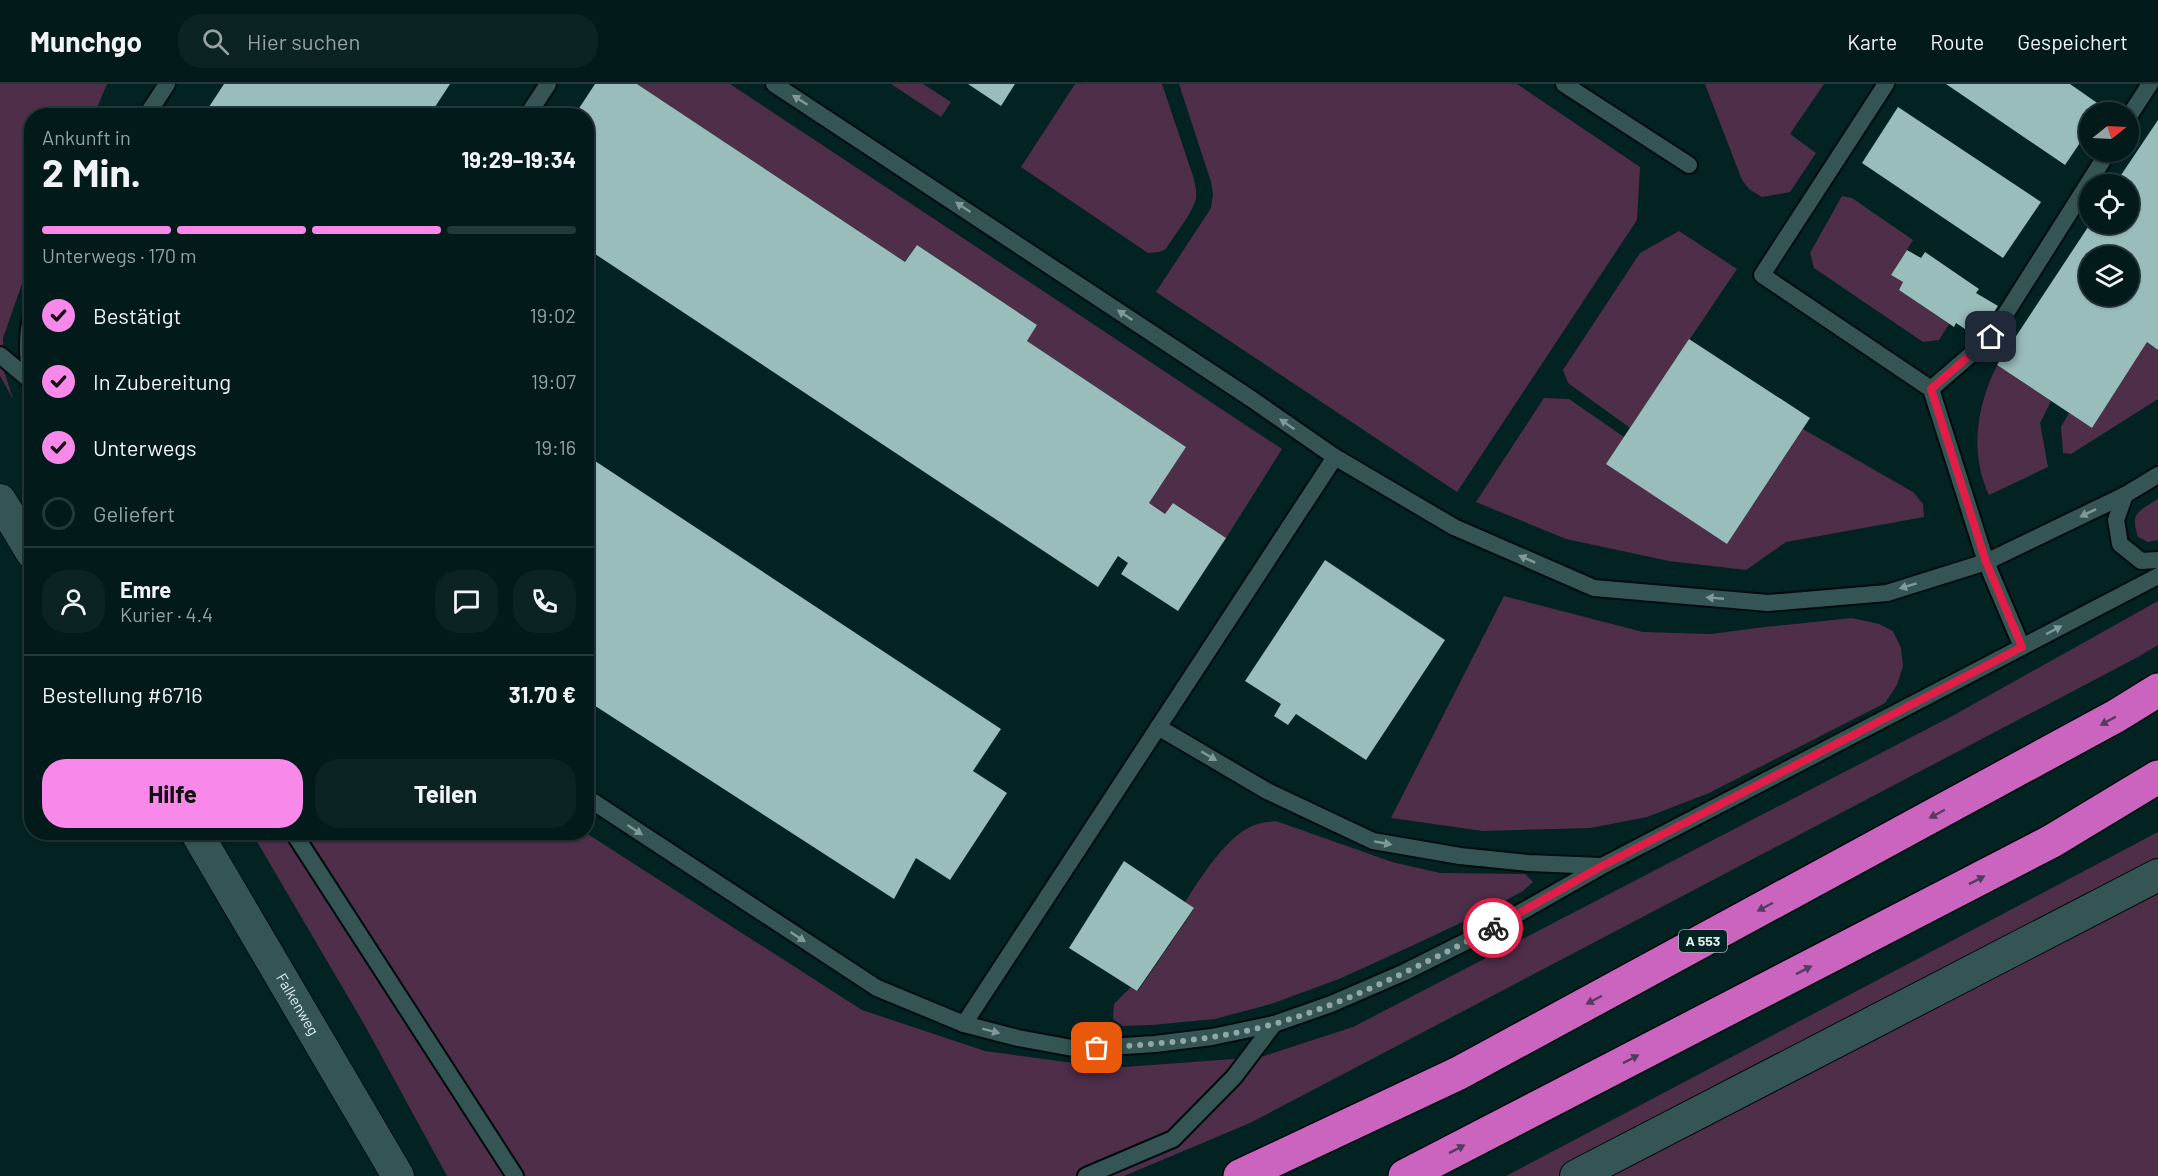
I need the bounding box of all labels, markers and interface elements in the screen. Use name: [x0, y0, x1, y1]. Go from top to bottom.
search box: [178, 14, 598, 68]
text: Munchgo: [30, 24, 142, 58]
icon: search: [199, 25, 232, 58]
text: Hier suchen: [247, 28, 360, 54]
text: Karte: [1847, 29, 1897, 54]
text: Route: [1930, 29, 1984, 54]
text: Gespeichert: [2017, 29, 2128, 54]
one-way arrow: [792, 95, 808, 106]
north arrow: [2079, 102, 2139, 162]
map controls: [2079, 102, 2139, 306]
text: Ankunft in: [42, 125, 131, 149]
text: 19:29–19:34: [461, 146, 576, 172]
text: 2 Min.: [42, 148, 141, 195]
button: locate: [2079, 174, 2139, 234]
one-way arrow: [955, 202, 971, 213]
text: Unterwegs · 170 m: [42, 243, 197, 267]
button: layers: [2079, 246, 2139, 306]
icon: check: [42, 299, 75, 332]
text: Bestätigt: [93, 302, 182, 328]
text: 19:02: [530, 303, 576, 327]
one-way arrow: [1118, 309, 1134, 321]
pin: [1965, 311, 2016, 362]
icon: home: [1974, 320, 2007, 353]
icon: check: [42, 365, 75, 398]
text: In Zubereitung: [93, 368, 231, 394]
text: 19:07: [531, 369, 576, 393]
one-way arrow: [1280, 418, 1296, 430]
icon: check: [42, 431, 75, 464]
text: Unterwegs: [93, 434, 197, 460]
text: 19:16: [535, 435, 576, 459]
text: Geliefert: [93, 500, 175, 526]
one-way arrow: [2080, 508, 2097, 517]
one-way arrow: [1518, 554, 1535, 563]
button: person: [42, 570, 105, 633]
button: chat: [435, 570, 498, 633]
button: phone: [513, 570, 576, 633]
text: Emre: [120, 576, 171, 602]
one-way arrow: [1899, 582, 1917, 591]
one-way arrow: [1705, 593, 1724, 603]
text: Kurier · 4.4: [120, 602, 213, 626]
one-way arrow: [2045, 626, 2062, 635]
text: Bestellung #6716: [42, 681, 203, 707]
text: 31.70 €: [509, 681, 576, 707]
one-way arrow: [2099, 716, 2116, 726]
one-way arrow: [1201, 751, 1217, 762]
button: Hilfe: [42, 759, 303, 828]
button: Teilen: [315, 759, 576, 828]
one-way arrow: [1928, 809, 1945, 819]
one-way arrow: [627, 824, 644, 835]
one-way arrow: [1374, 838, 1393, 847]
one-way arrow: [1969, 875, 1986, 885]
courier: [1463, 898, 1523, 958]
one-way arrow: [1757, 902, 1774, 912]
icon: bike: [1477, 912, 1510, 945]
road number: A 553: [1679, 930, 1727, 952]
one-way arrow: [790, 931, 807, 942]
one-way arrow: [1795, 965, 1812, 975]
street label: Falkenweg: [273, 970, 323, 1038]
one-way arrow: [1585, 995, 1602, 1005]
pin: [1071, 1022, 1122, 1073]
one-way arrow: [982, 1027, 1000, 1036]
icon: bag: [1080, 1031, 1113, 1064]
one-way arrow: [1622, 1055, 1639, 1064]
one-way arrow: [1449, 1144, 1466, 1154]

